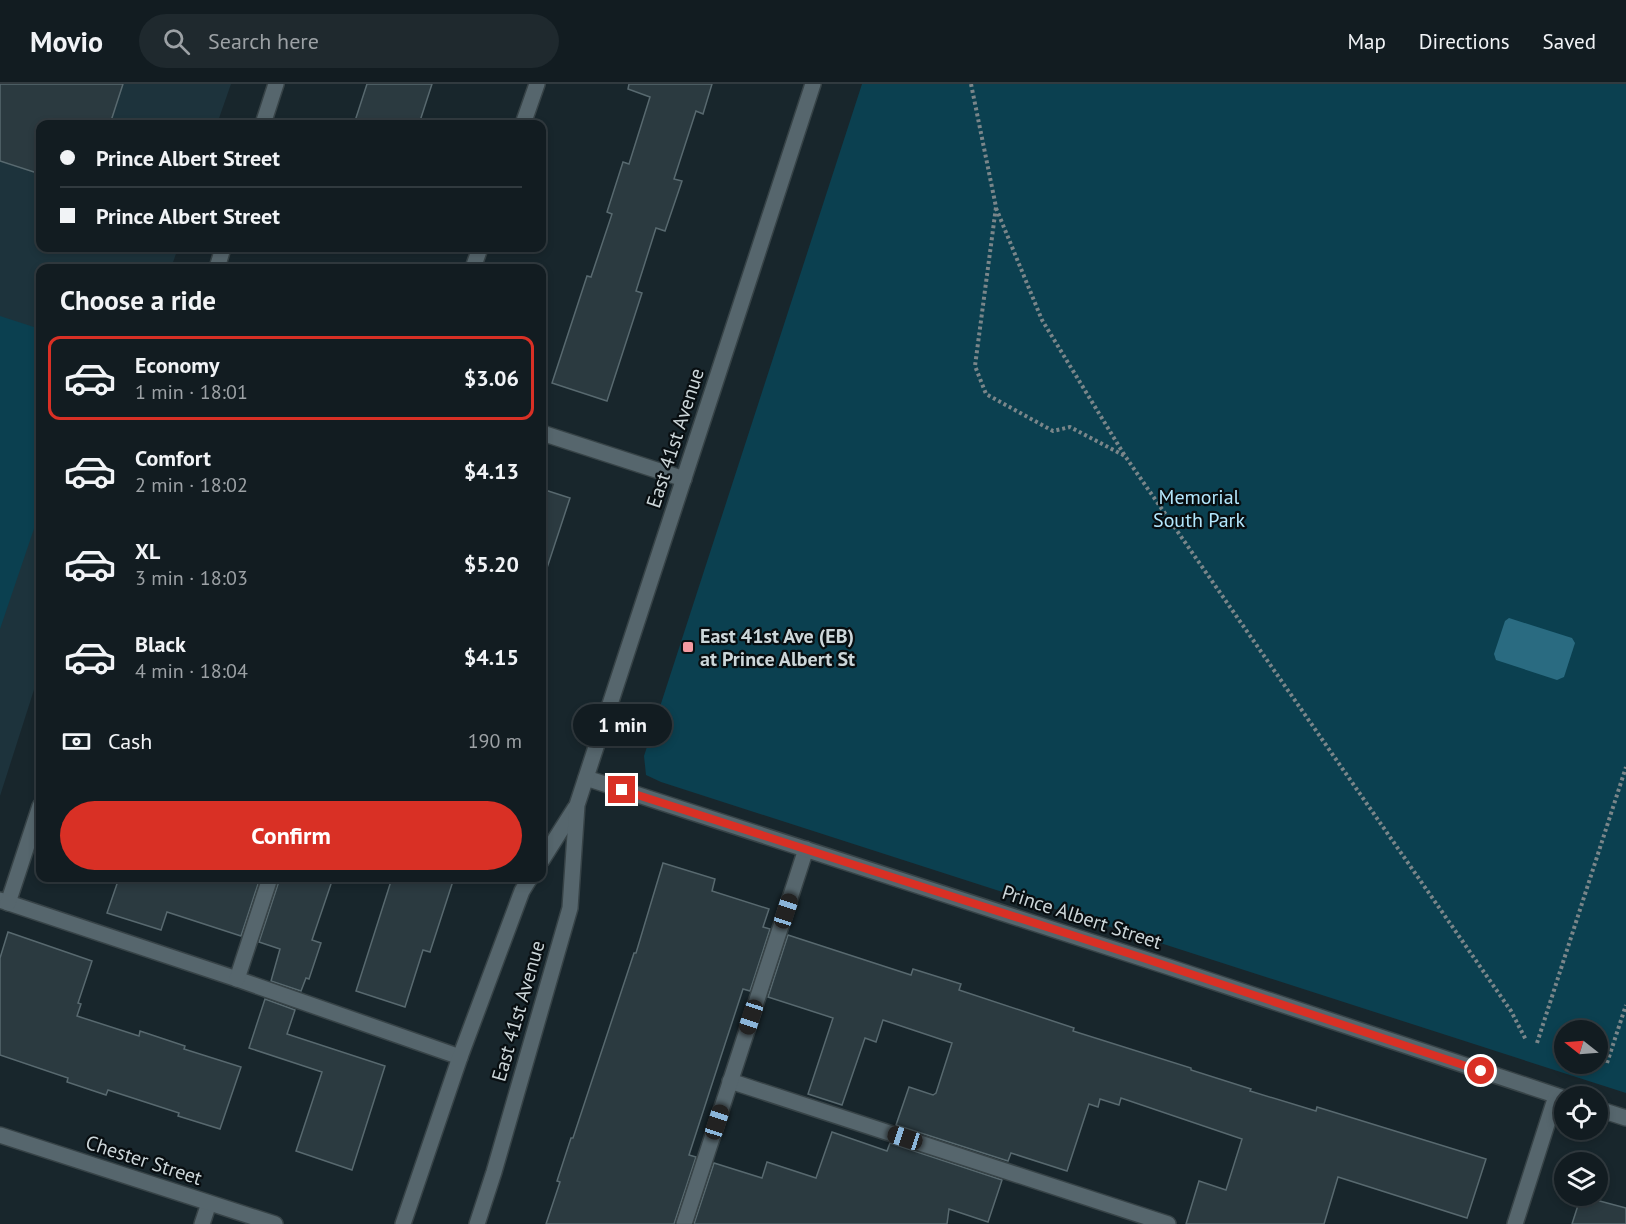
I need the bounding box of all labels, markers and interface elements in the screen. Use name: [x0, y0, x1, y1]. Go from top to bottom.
search box: [139, 14, 559, 68]
text: Movio: [30, 23, 103, 60]
icon: search: [160, 25, 193, 58]
text: Search here: [208, 27, 319, 55]
text: Map: [1347, 28, 1386, 55]
text: Directions: [1419, 28, 1510, 55]
text: Saved: [1543, 28, 1596, 55]
text: Prince Albert Street: [96, 144, 280, 172]
text: Prince Albert Street: [96, 202, 280, 230]
text: Choose a ride: [60, 283, 216, 317]
icon: car: [63, 351, 117, 405]
text: Economy: [135, 351, 219, 379]
text: $3.06: [464, 364, 519, 392]
street label: East 41st Avenue: [640, 365, 710, 511]
text: 1 min · 18:01: [135, 379, 248, 405]
icon: car: [63, 444, 117, 498]
text: Comfort: [135, 444, 211, 472]
text: $4.13: [464, 457, 519, 485]
text: 2 min · 18:02: [135, 472, 248, 498]
park label: Memorial South Park: [1153, 484, 1245, 533]
icon: car: [63, 537, 117, 591]
text: XL: [135, 537, 160, 565]
text: $5.20: [464, 550, 519, 578]
text: 3 min · 18:03: [135, 565, 248, 591]
place label: East 41st Ave (EB) at Prince Albert St: [700, 623, 855, 672]
icon: car: [63, 630, 117, 684]
text: Black: [135, 630, 186, 658]
marker: East 41st Ave (EB) at Prince Albert St: [681, 640, 695, 654]
text: $4.15: [464, 643, 519, 671]
text: 4 min · 18:04: [135, 658, 248, 684]
callout: 1 min: [572, 703, 672, 745]
text: 1 min: [598, 712, 647, 738]
icon: cash: [60, 725, 93, 758]
text: Cash: [108, 727, 152, 755]
text: 190 m: [468, 728, 522, 754]
route end: [608, 776, 635, 803]
button: Confirm: [60, 801, 522, 870]
street label: Prince Albert Street: [999, 879, 1165, 955]
car: [772, 891, 800, 931]
street label: East 41st Avenue: [485, 938, 551, 1084]
car: [737, 997, 765, 1037]
north arrow: [1554, 1020, 1608, 1074]
map controls: [1554, 1020, 1608, 1206]
route start: [1467, 1057, 1494, 1084]
button: locate: [1554, 1086, 1608, 1140]
car: [703, 1102, 731, 1142]
car: [885, 1124, 925, 1152]
street label: Chester Street: [82, 1129, 206, 1191]
button: layers: [1554, 1152, 1608, 1206]

